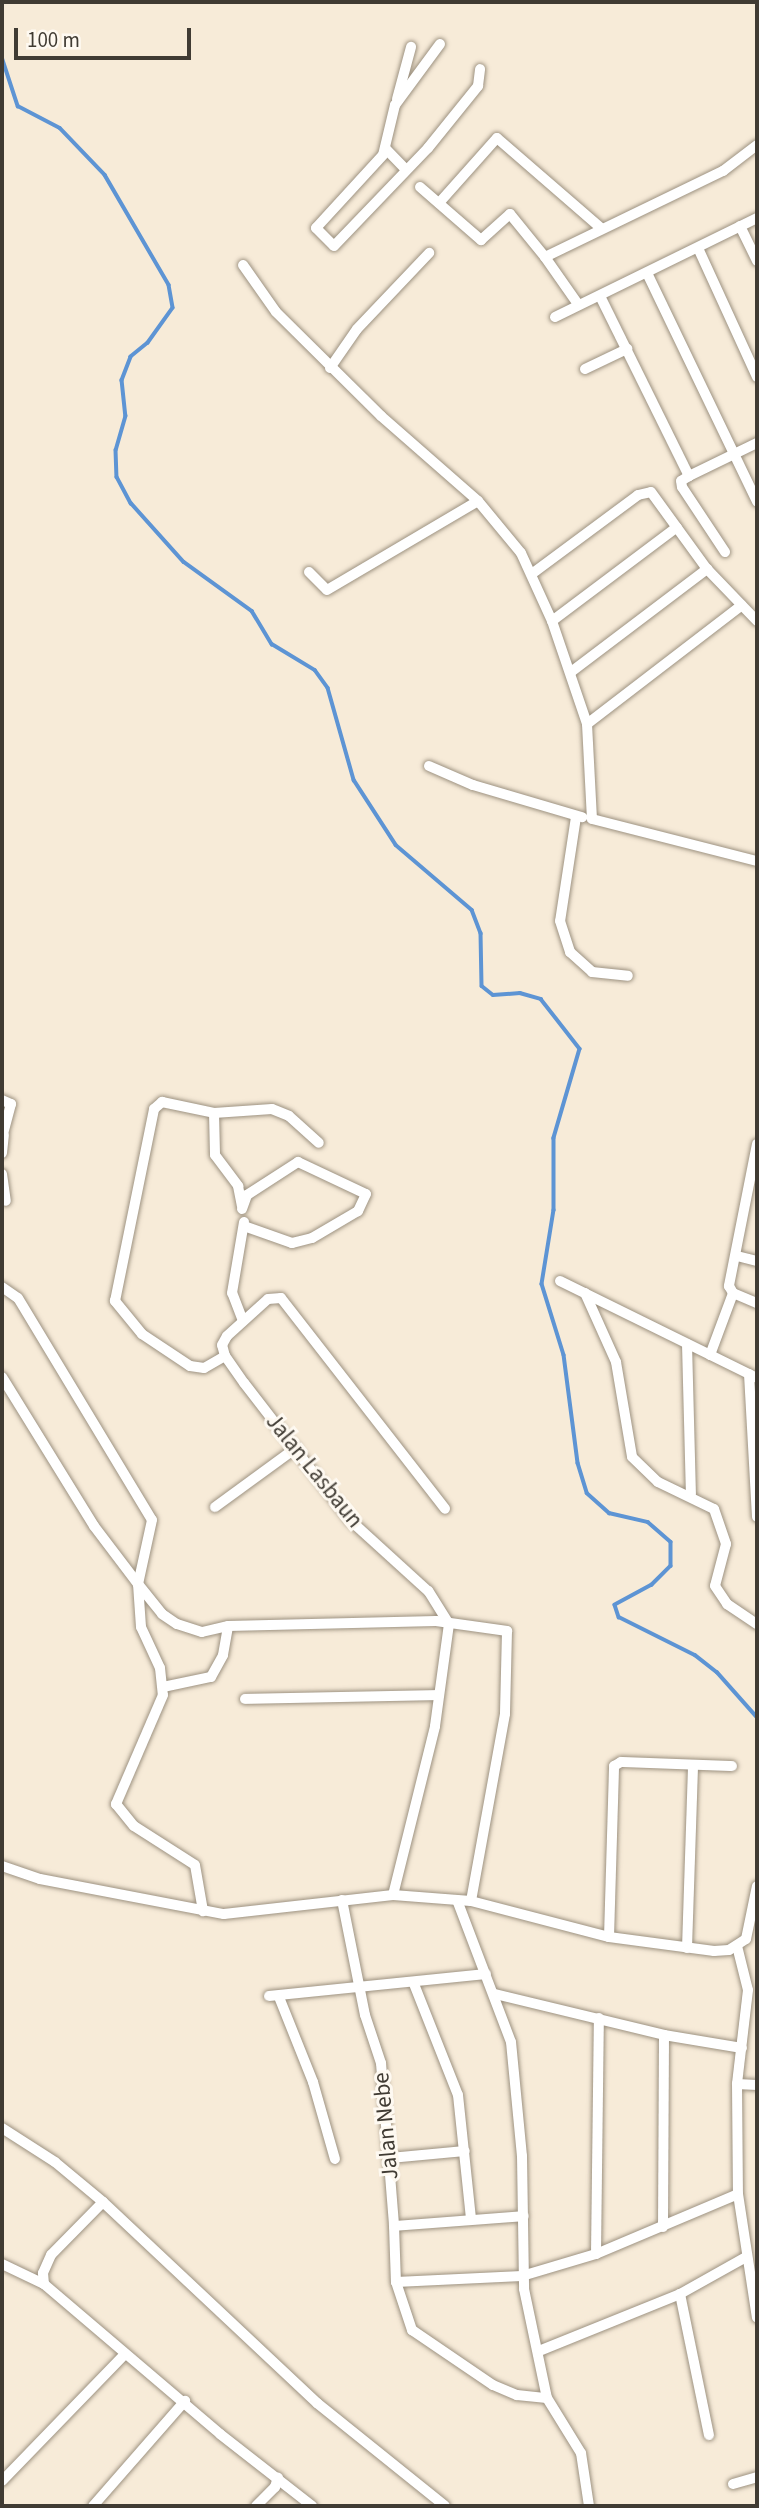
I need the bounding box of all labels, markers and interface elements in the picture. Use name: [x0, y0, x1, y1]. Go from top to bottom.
scale bar: [18, 14, 194, 58]
text: 100 m: [27, 25, 80, 55]
street label: Jalan Lasbaun: [260, 1408, 368, 1534]
street label: Jalan Nebe: [368, 2071, 404, 2181]

